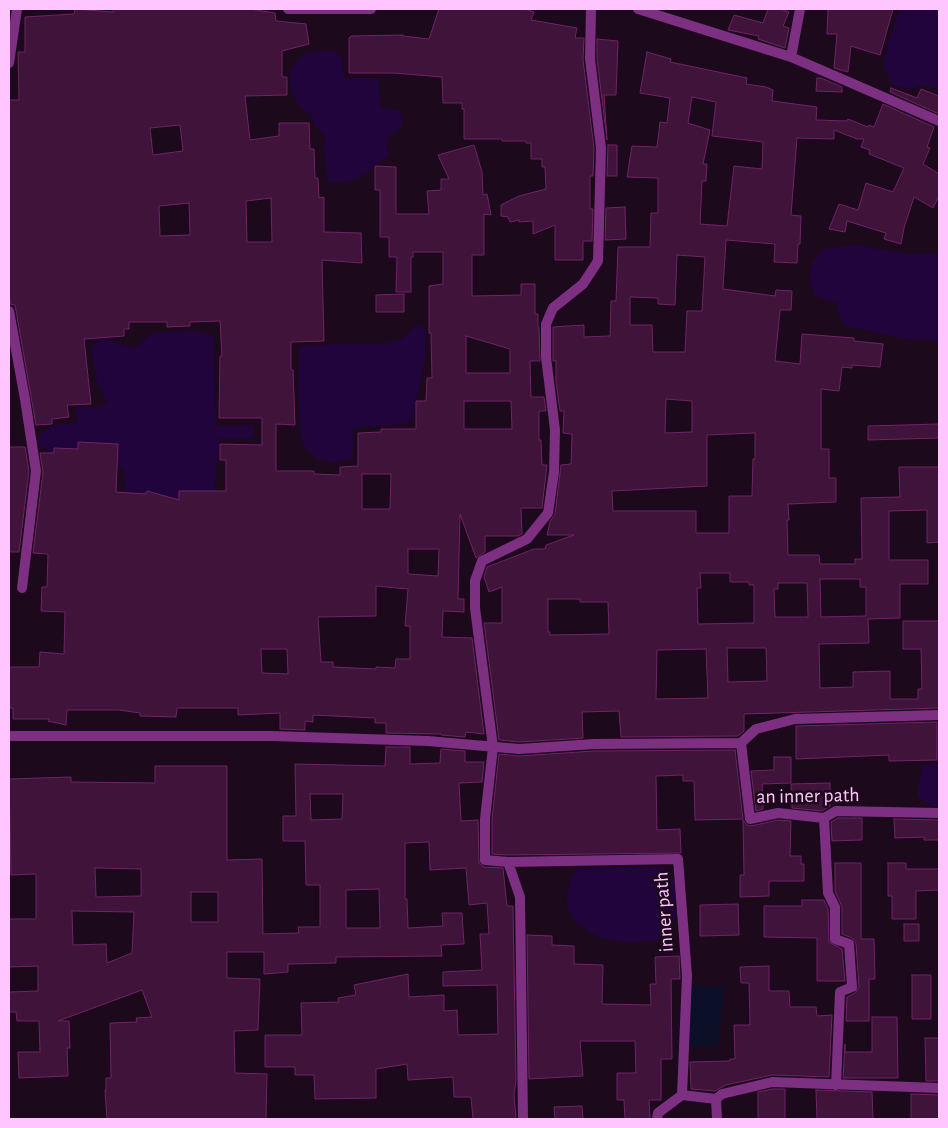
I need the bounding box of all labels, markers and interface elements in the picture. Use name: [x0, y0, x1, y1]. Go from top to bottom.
street label: an inner path: [756, 783, 860, 809]
street label: inner path: [649, 871, 679, 953]

